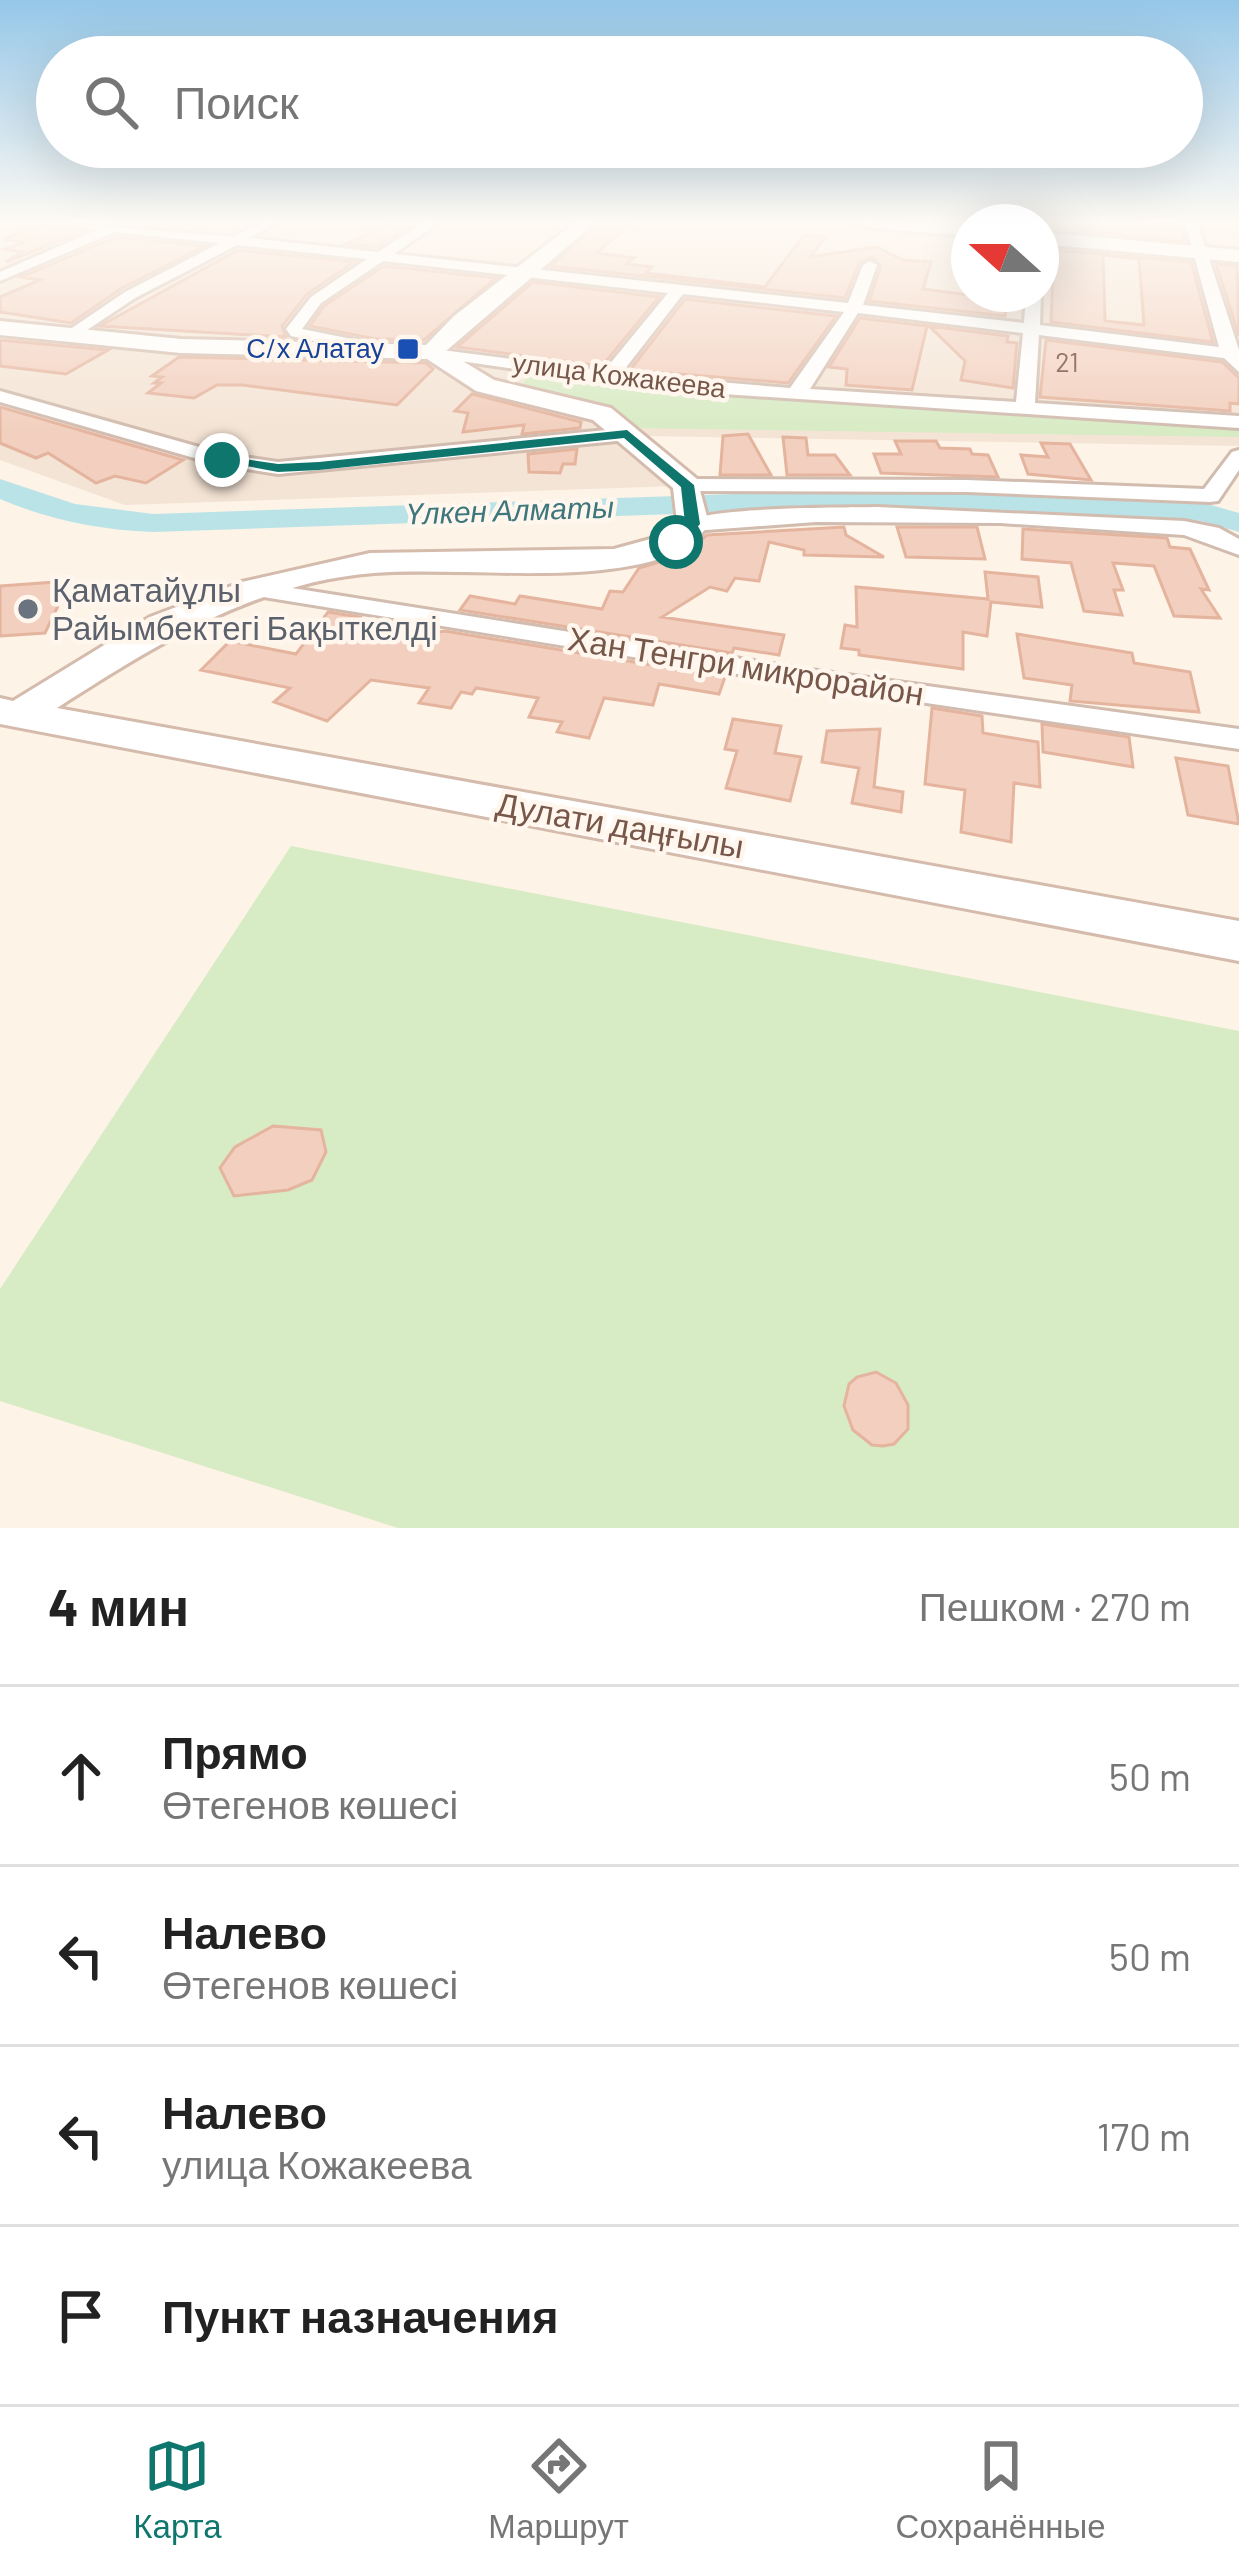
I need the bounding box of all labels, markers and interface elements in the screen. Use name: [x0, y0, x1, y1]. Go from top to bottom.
search box: [36, 36, 1203, 168]
icon: search: [78, 69, 144, 135]
text: Поиск: [174, 74, 299, 128]
north arrow: [951, 204, 1059, 312]
place label: С/х Алатау: [246, 331, 384, 364]
marker: С/х Алатау: [395, 336, 421, 362]
street label: улица Кожакеева: [511, 345, 729, 404]
house number: 21: [1055, 345, 1079, 377]
route end: [195, 433, 249, 487]
water label: Үлкен Алматы: [405, 487, 615, 531]
route start: [649, 515, 703, 569]
place label: Қаматайұлы Райымбектегі Бақыткелді: [52, 569, 438, 647]
marker: Қаматайұлы Райымбектегі Бақыткелді: [15, 596, 41, 622]
street label: Хан Тенгри микрорайон: [565, 617, 927, 713]
street label: Дулати даңғылы: [493, 783, 747, 865]
text: 4 мин: [48, 1575, 189, 1636]
text: Пешком · 270 m: [919, 1582, 1191, 1629]
text: Прямо: [162, 1724, 308, 1778]
icon: ahead: [48, 1743, 114, 1809]
text: 50 m: [1109, 1752, 1191, 1799]
text: Өтегенов көшесі: [162, 1780, 458, 1827]
text: Налево: [162, 1904, 327, 1958]
icon: left: [48, 1923, 114, 1989]
text: 50 m: [1109, 1932, 1191, 1979]
text: Өтегенов көшесі: [162, 1960, 458, 2007]
text: Налево: [162, 2084, 327, 2138]
icon: left: [48, 2103, 114, 2169]
text: 170 m: [1097, 2112, 1191, 2159]
text: улица Кожакеева: [162, 2140, 472, 2187]
icon: arrive: [48, 2283, 114, 2349]
text: Пункт назначения: [162, 2288, 559, 2342]
tab: Карта: [133, 2433, 222, 2546]
tab: Маршрут: [488, 2433, 629, 2546]
tab: Сохранённые: [896, 2433, 1106, 2546]

